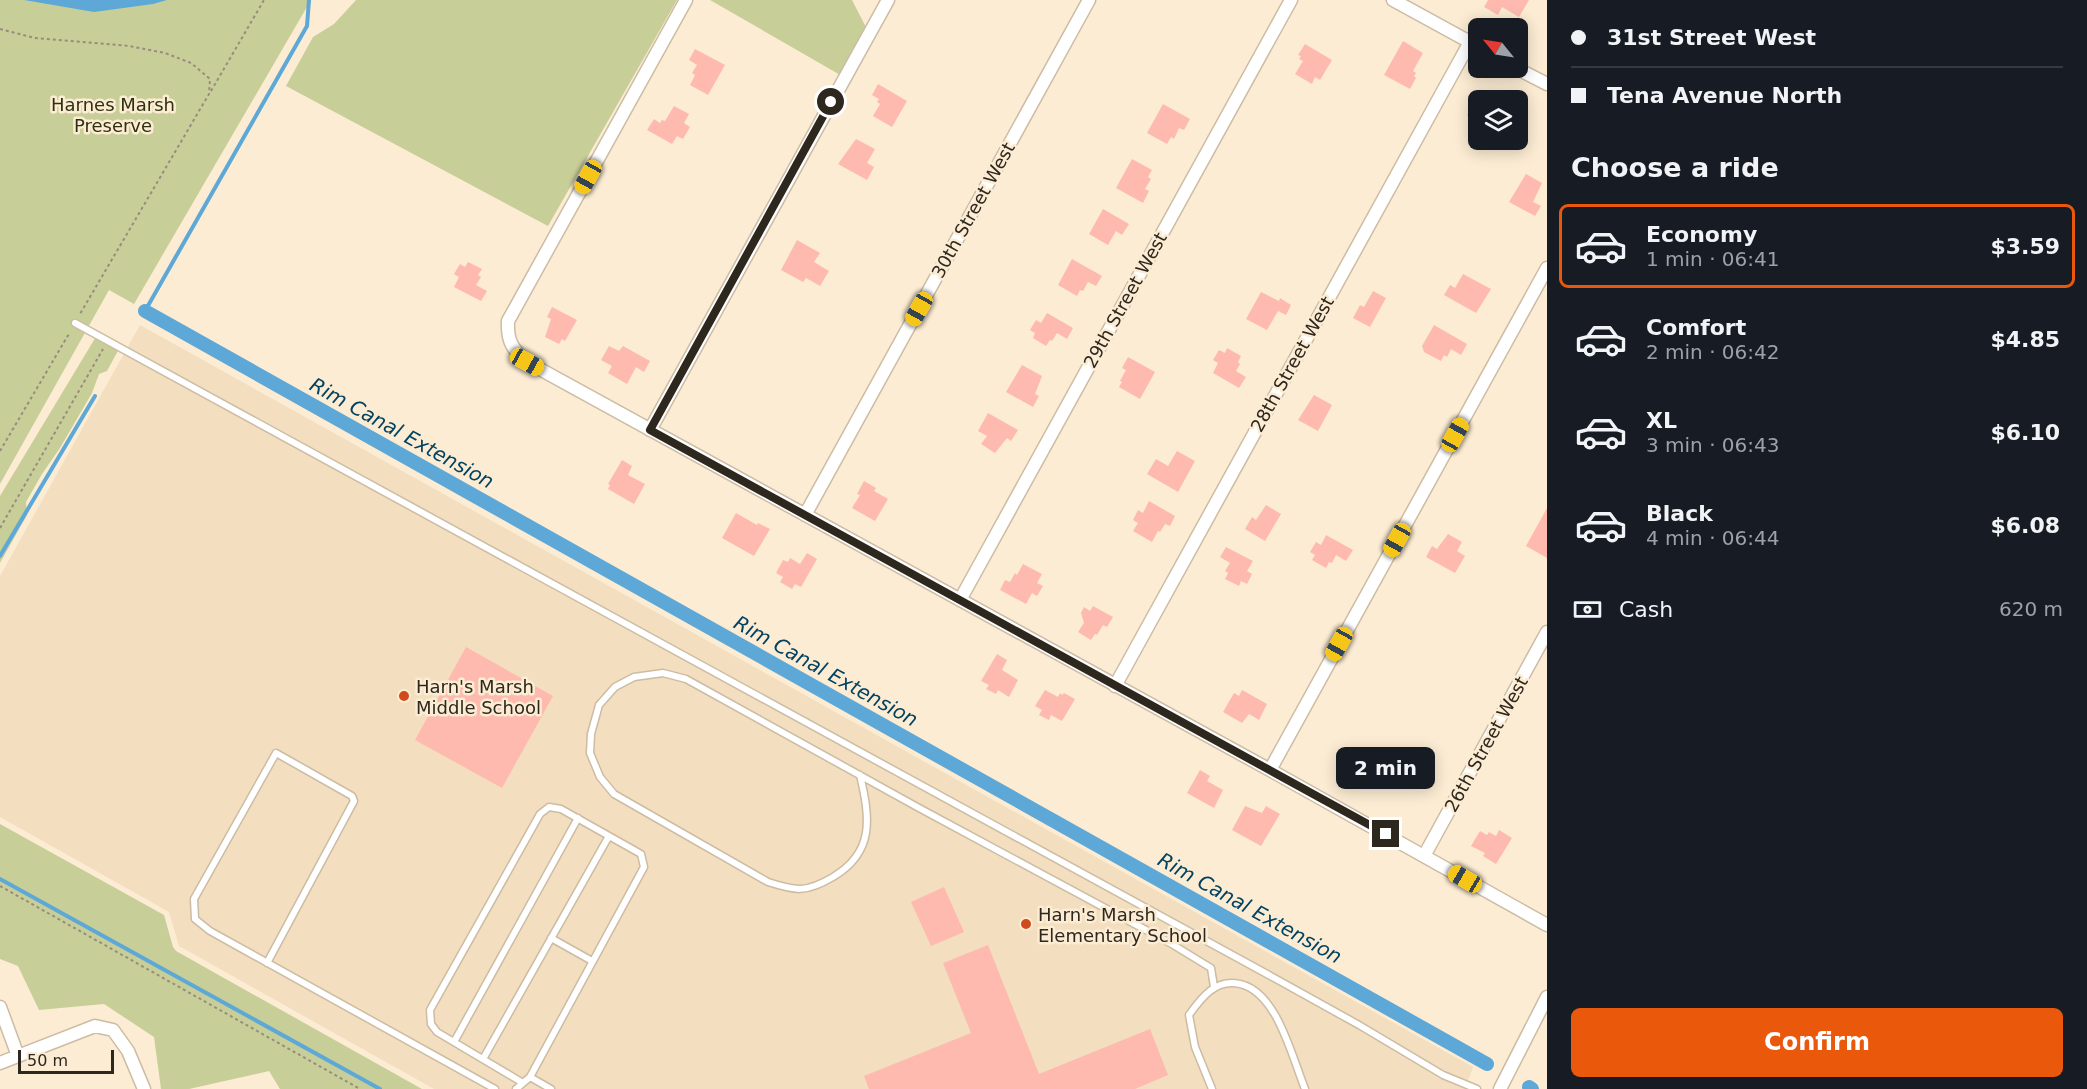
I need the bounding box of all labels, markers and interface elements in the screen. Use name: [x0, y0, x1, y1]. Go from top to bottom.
north arrow: [1468, 18, 1528, 78]
map controls: [1468, 18, 1528, 150]
text: 31st Street West: [1607, 25, 1816, 50]
text: Tena Avenue North: [1607, 83, 1842, 108]
route start: [817, 88, 844, 115]
button: layers: [1468, 90, 1528, 150]
park label: Harnes Marsh Preserve: [51, 94, 175, 136]
street label: 30th Street West: [927, 139, 1019, 281]
text: Choose a ride: [1571, 152, 1779, 183]
car: [571, 157, 605, 197]
icon: car: [1574, 219, 1628, 273]
text: Economy: [1646, 222, 1757, 247]
street label: 29th Street West: [1079, 229, 1171, 371]
text: $3.59: [1990, 234, 2060, 259]
text: 1 min · 06:41: [1646, 247, 1780, 271]
car: [902, 289, 936, 329]
street label: 28th Street West: [1246, 293, 1338, 435]
icon: car: [1574, 312, 1628, 366]
text: Comfort: [1646, 315, 1746, 340]
text: $4.85: [1990, 327, 2060, 352]
text: 2 min · 06:42: [1646, 340, 1780, 364]
car: [507, 345, 547, 379]
water label: Rim Canal Extension: [306, 372, 498, 494]
icon: car: [1574, 405, 1628, 459]
text: XL: [1646, 408, 1677, 433]
car: [1438, 415, 1472, 455]
text: $6.10: [1990, 420, 2060, 445]
text: 3 min · 06:43: [1646, 433, 1780, 457]
icon: car: [1574, 498, 1628, 552]
text: Black: [1646, 501, 1713, 526]
text: $6.08: [1990, 513, 2060, 538]
car: [1380, 520, 1414, 560]
text: 4 min · 06:44: [1646, 526, 1780, 550]
icon: cash: [1571, 593, 1604, 626]
text: Cash: [1619, 597, 1673, 622]
text: 620 m: [1999, 597, 2063, 621]
water label: Rim Canal Extension: [730, 610, 922, 732]
car: [1322, 624, 1356, 664]
street label: 26th Street West: [1440, 673, 1532, 815]
place label: Harn's Marsh Middle School: [416, 676, 541, 718]
marker: Harn's Marsh Middle School: [397, 689, 411, 703]
callout: 2 min: [1336, 747, 1436, 789]
text: 2 min: [1354, 756, 1417, 780]
route end: [1372, 820, 1399, 847]
water label: Rim Canal Extension: [1154, 847, 1346, 969]
car: [1445, 862, 1485, 896]
place label: Harn's Marsh Elementary School: [1038, 904, 1207, 946]
marker: Harn's Marsh Elementary School: [1019, 917, 1033, 931]
button: Confirm: [1571, 1008, 2063, 1077]
scale bar: [18, 1047, 114, 1074]
text: 50 m: [27, 1051, 68, 1070]

